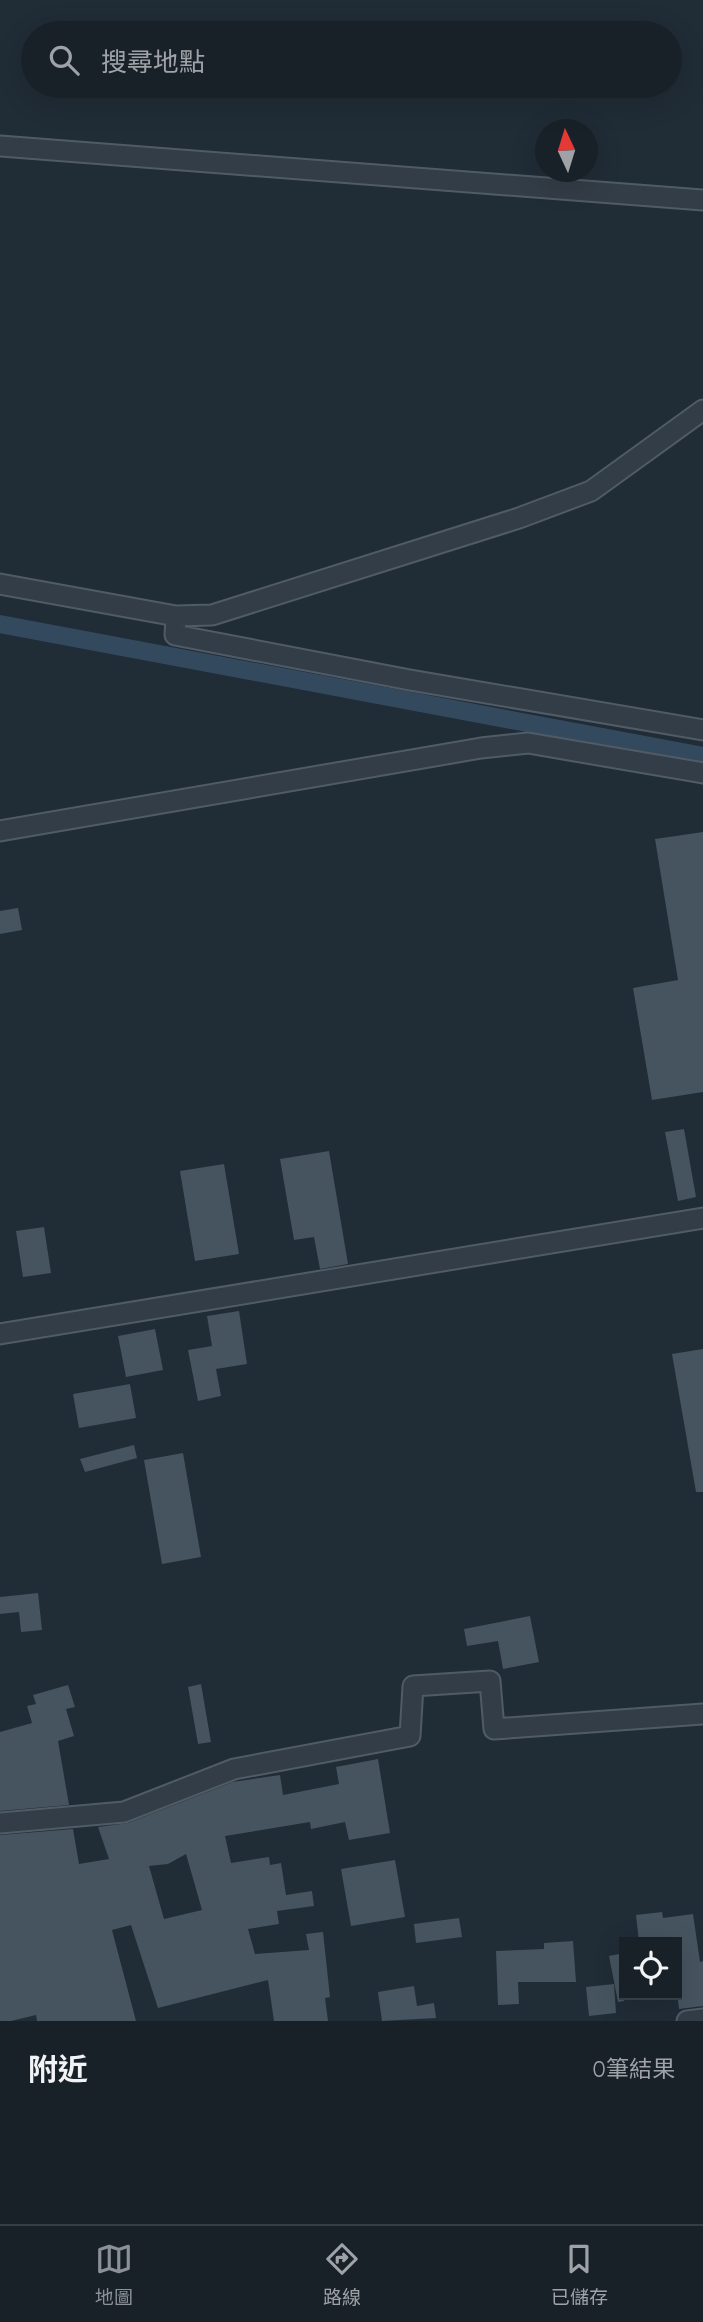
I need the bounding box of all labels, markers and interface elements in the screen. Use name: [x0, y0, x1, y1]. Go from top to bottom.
search box: [21, 21, 682, 98]
icon: search: [45, 41, 83, 79]
text: 搜尋地點: [101, 45, 205, 78]
north arrow: [535, 119, 598, 182]
map controls: [619, 1937, 682, 2000]
button: locate: [619, 1937, 682, 2000]
text: 附近: [28, 2050, 88, 2088]
text: 0筆結果: [592, 2054, 675, 2083]
tab: 地圖: [95, 2240, 133, 2309]
tab: 路線: [323, 2240, 361, 2309]
tab: 已儲存: [551, 2240, 608, 2309]

